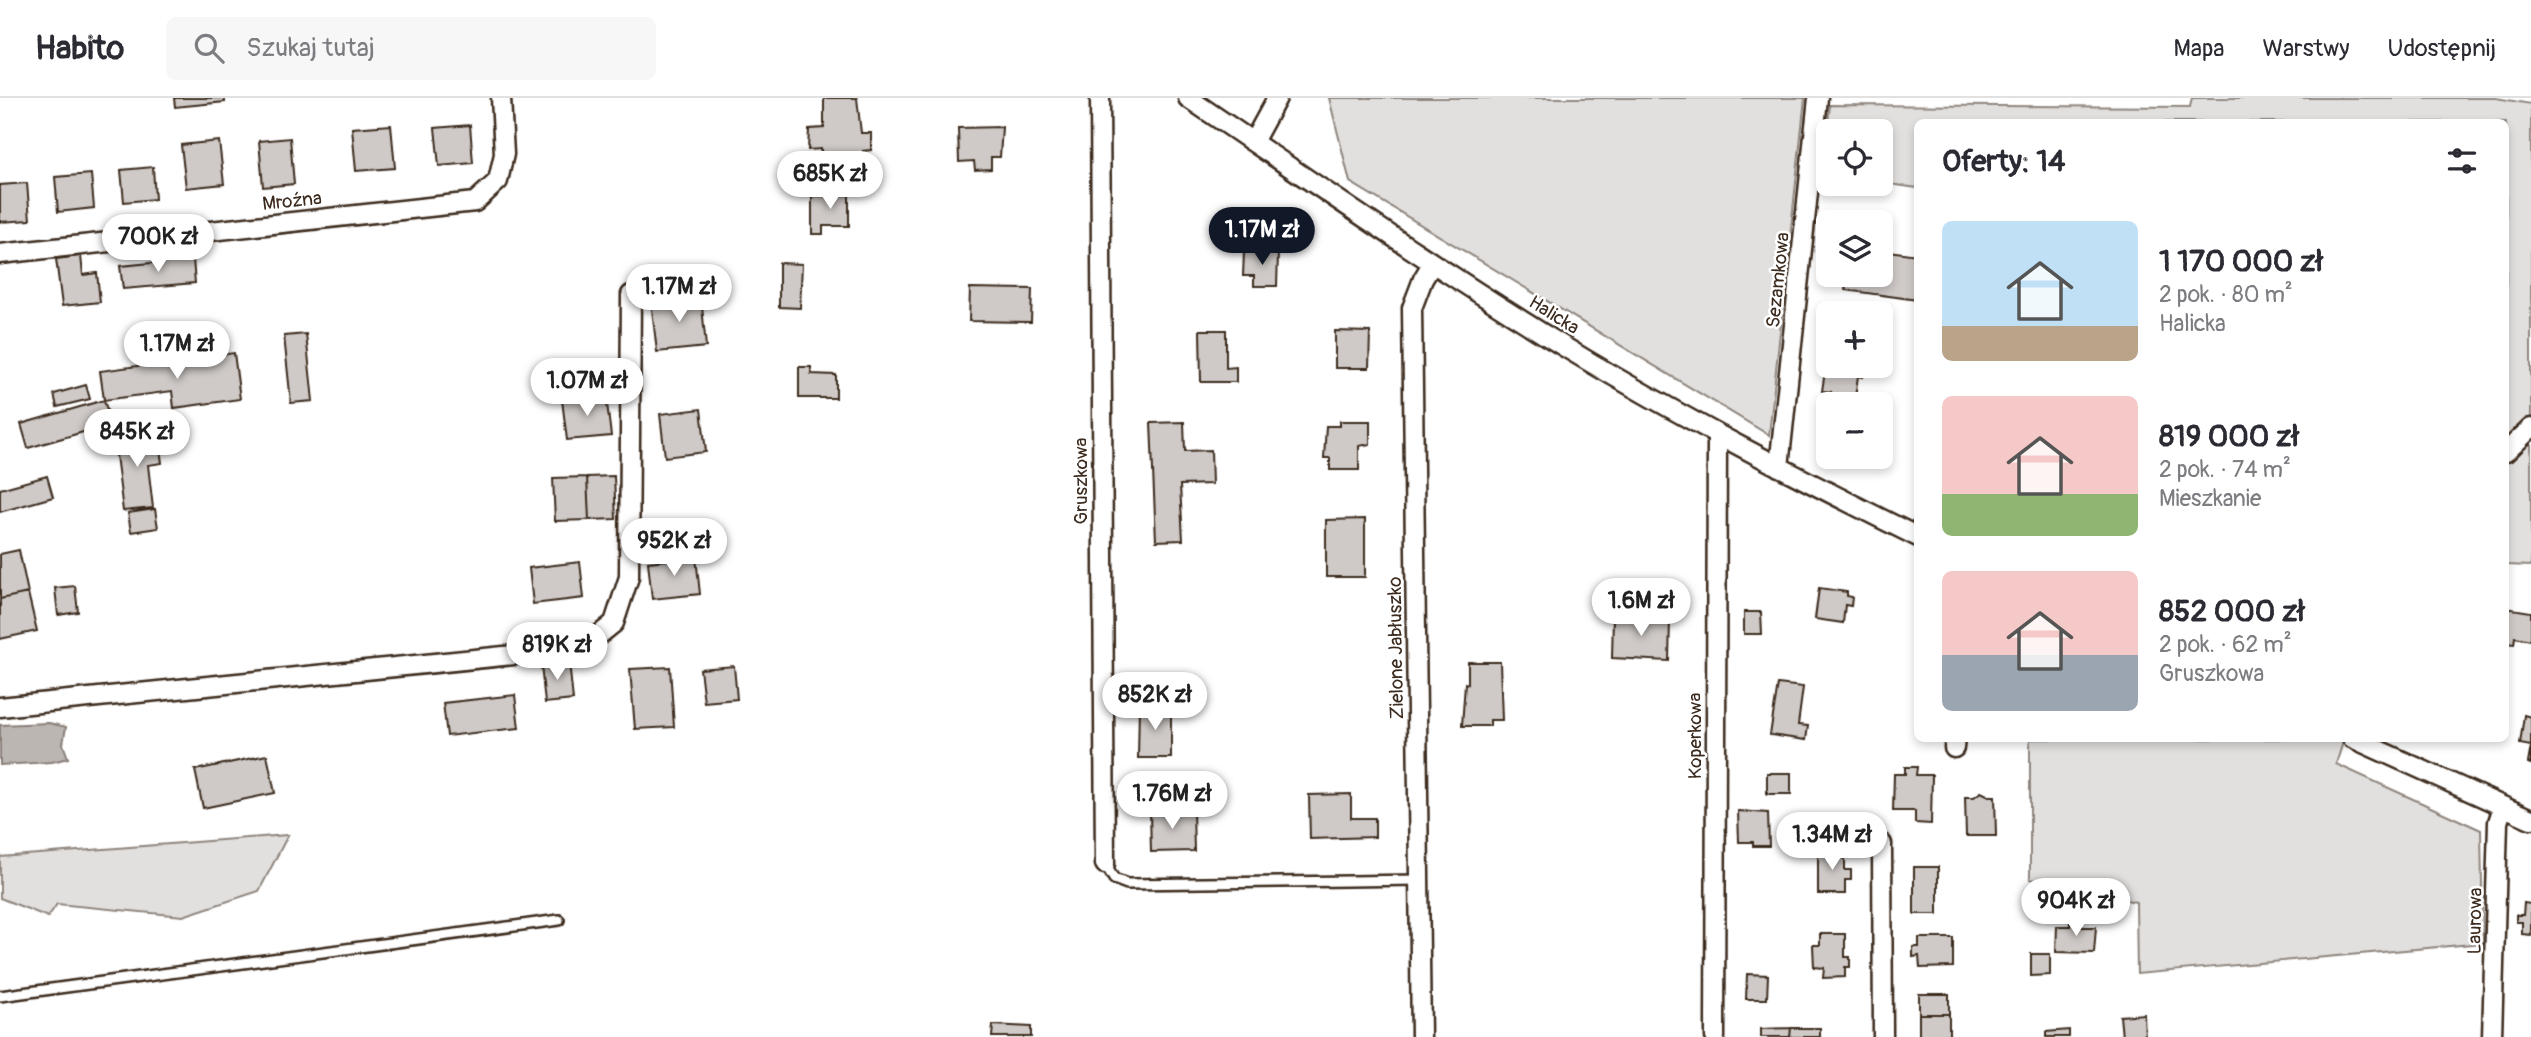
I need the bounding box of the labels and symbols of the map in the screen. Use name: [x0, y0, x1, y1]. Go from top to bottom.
pin: 685K zł: [765, 152, 895, 211]
street label: Mroźna: [261, 186, 323, 216]
pin: 1.17M zł: [1190, 208, 1334, 267]
pin: 700K zł: [93, 214, 223, 274]
street label: Sezamkowa: [1761, 231, 1795, 329]
pin: 1.17M zł: [607, 264, 751, 324]
street label: Halicka: [1524, 290, 1584, 340]
pin: 1.17M zł: [105, 322, 249, 381]
pin: 1.07M zł: [515, 358, 659, 418]
pin: 845K zł: [72, 410, 202, 469]
street label: Gruszkowa: [1069, 437, 1093, 524]
pin: 952K zł: [609, 518, 739, 578]
street label: Zielone Jabłuszko: [1383, 577, 1409, 719]
pin: 1.6M zł: [1576, 578, 1706, 638]
pin: 819K zł: [492, 622, 622, 682]
pin: 852K zł: [1090, 672, 1220, 732]
street label: Koperkowa: [1683, 693, 1707, 779]
pin: 1.76M zł: [1100, 772, 1244, 831]
pin: 1.34M zł: [1760, 812, 1904, 872]
pin: 904K zł: [2011, 878, 2141, 938]
street label: Laurowa: [2462, 887, 2488, 955]

